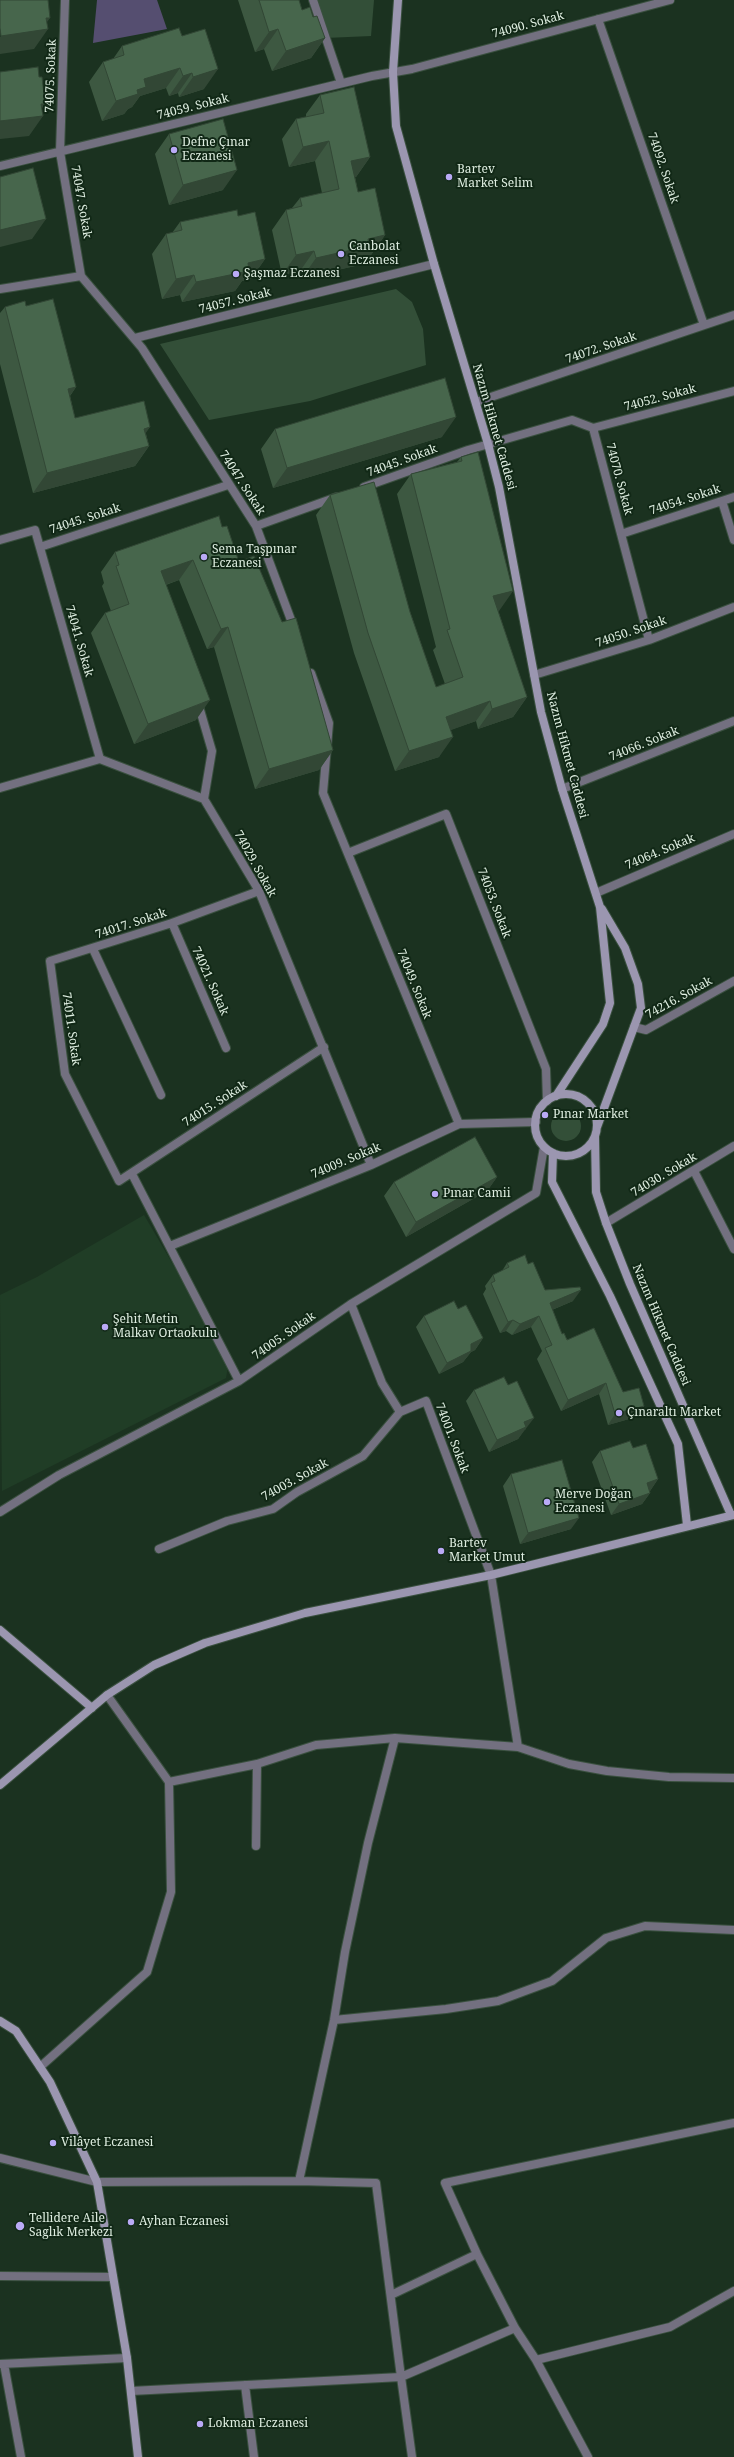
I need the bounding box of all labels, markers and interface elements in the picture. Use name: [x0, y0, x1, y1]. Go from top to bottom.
street label: 74090. Sokak: [490, 8, 566, 42]
street label: 74075. Sokak: [43, 39, 59, 113]
street label: 74059. Sokak: [155, 91, 231, 123]
street label: 74092. Sokak: [644, 131, 682, 205]
place label: Defne Çınar Eczanesi: [182, 136, 250, 164]
marker: Defne Çınar Eczanesi: [169, 145, 179, 155]
place label: Bartev Market Selim: [457, 163, 533, 191]
street label: 74047. Sokak: [67, 164, 95, 240]
marker: Bartev Market Selim: [444, 172, 454, 182]
place label: Canbolat Eczanesi: [349, 240, 400, 268]
marker: Canbolat Eczanesi: [336, 249, 346, 259]
place label: Şaşmaz Eczanesi: [244, 267, 340, 281]
marker: Şaşmaz Eczanesi: [231, 269, 241, 279]
street label: 74057. Sokak: [197, 285, 273, 317]
street label: 74072. Sokak: [564, 329, 638, 367]
street label: Nazım Hikmet Caddesi: [469, 362, 519, 492]
street label: 74052. Sokak: [622, 381, 698, 415]
street label: 74070. Sokak: [602, 441, 636, 517]
street label: 74045. Sokak: [365, 442, 439, 480]
street label: 74047. Sokak: [216, 448, 268, 518]
street label: 74054. Sokak: [648, 482, 722, 518]
street label: 74045. Sokak: [48, 501, 122, 537]
place label: Sema Taşpınar Eczanesi: [212, 543, 297, 571]
marker: Sema Taşpınar Eczanesi: [199, 552, 209, 562]
street label: 74041. Sokak: [62, 603, 96, 679]
street label: 74050. Sokak: [594, 613, 668, 651]
street label: Nazım Hikmet Caddesi: [543, 690, 591, 820]
street label: 74066. Sokak: [607, 723, 681, 765]
street label: 74029. Sokak: [231, 828, 279, 900]
street label: 74064. Sokak: [623, 831, 697, 873]
street label: 74053. Sokak: [474, 866, 514, 940]
street label: 74017. Sokak: [94, 906, 168, 942]
street label: 74021. Sokak: [188, 944, 232, 1018]
street label: 74049. Sokak: [393, 947, 435, 1021]
street label: 74216. Sokak: [643, 974, 715, 1022]
street label: 74011. Sokak: [59, 991, 83, 1067]
street label: 74015. Sokak: [180, 1078, 250, 1130]
place label: Pınar Market: [553, 1108, 628, 1122]
marker: Pınar Market: [540, 1110, 550, 1120]
street label: 74009. Sokak: [309, 1140, 383, 1182]
street label: 74030. Sokak: [629, 1150, 699, 1200]
place label: Pınar Camii: [443, 1187, 510, 1201]
marker: Pınar Camii: [430, 1189, 440, 1199]
street label: Nazım Hikmet Caddesi: [629, 1262, 693, 1388]
street label: 74005. Sokak: [250, 1309, 318, 1363]
place label: Şehit Metin Malkav Ortaokulu: [113, 1313, 217, 1341]
marker: Şehit Metin Malkav Ortaokulu: [100, 1322, 110, 1332]
street label: 74001. Sokak: [432, 1401, 472, 1475]
place label: Çınaraltı Market: [627, 1406, 721, 1420]
marker: Çınaraltı Market: [614, 1408, 624, 1418]
street label: 74003. Sokak: [259, 1456, 331, 1504]
place label: Merve Doğan Eczanesi: [555, 1488, 631, 1516]
marker: Merve Doğan Eczanesi: [542, 1497, 552, 1507]
place label: Bartev Market Umut: [449, 1537, 525, 1565]
marker: Bartev Market Umut: [436, 1546, 446, 1556]
place label: Vilâyet Eczanesi: [61, 2136, 153, 2150]
marker: Vilâyet Eczanesi: [48, 2138, 58, 2148]
place label: Tellidere Aile Saglık Merkezi: [29, 2212, 113, 2240]
place label: Ayhan Eczanesi: [139, 2215, 229, 2229]
marker: Ayhan Eczanesi: [126, 2217, 136, 2227]
marker: Tellidere Aile Saglık Merkezi: [14, 2220, 26, 2232]
place label: Lokman Eczanesi: [208, 2417, 308, 2431]
marker: Lokman Eczanesi: [195, 2419, 205, 2429]

